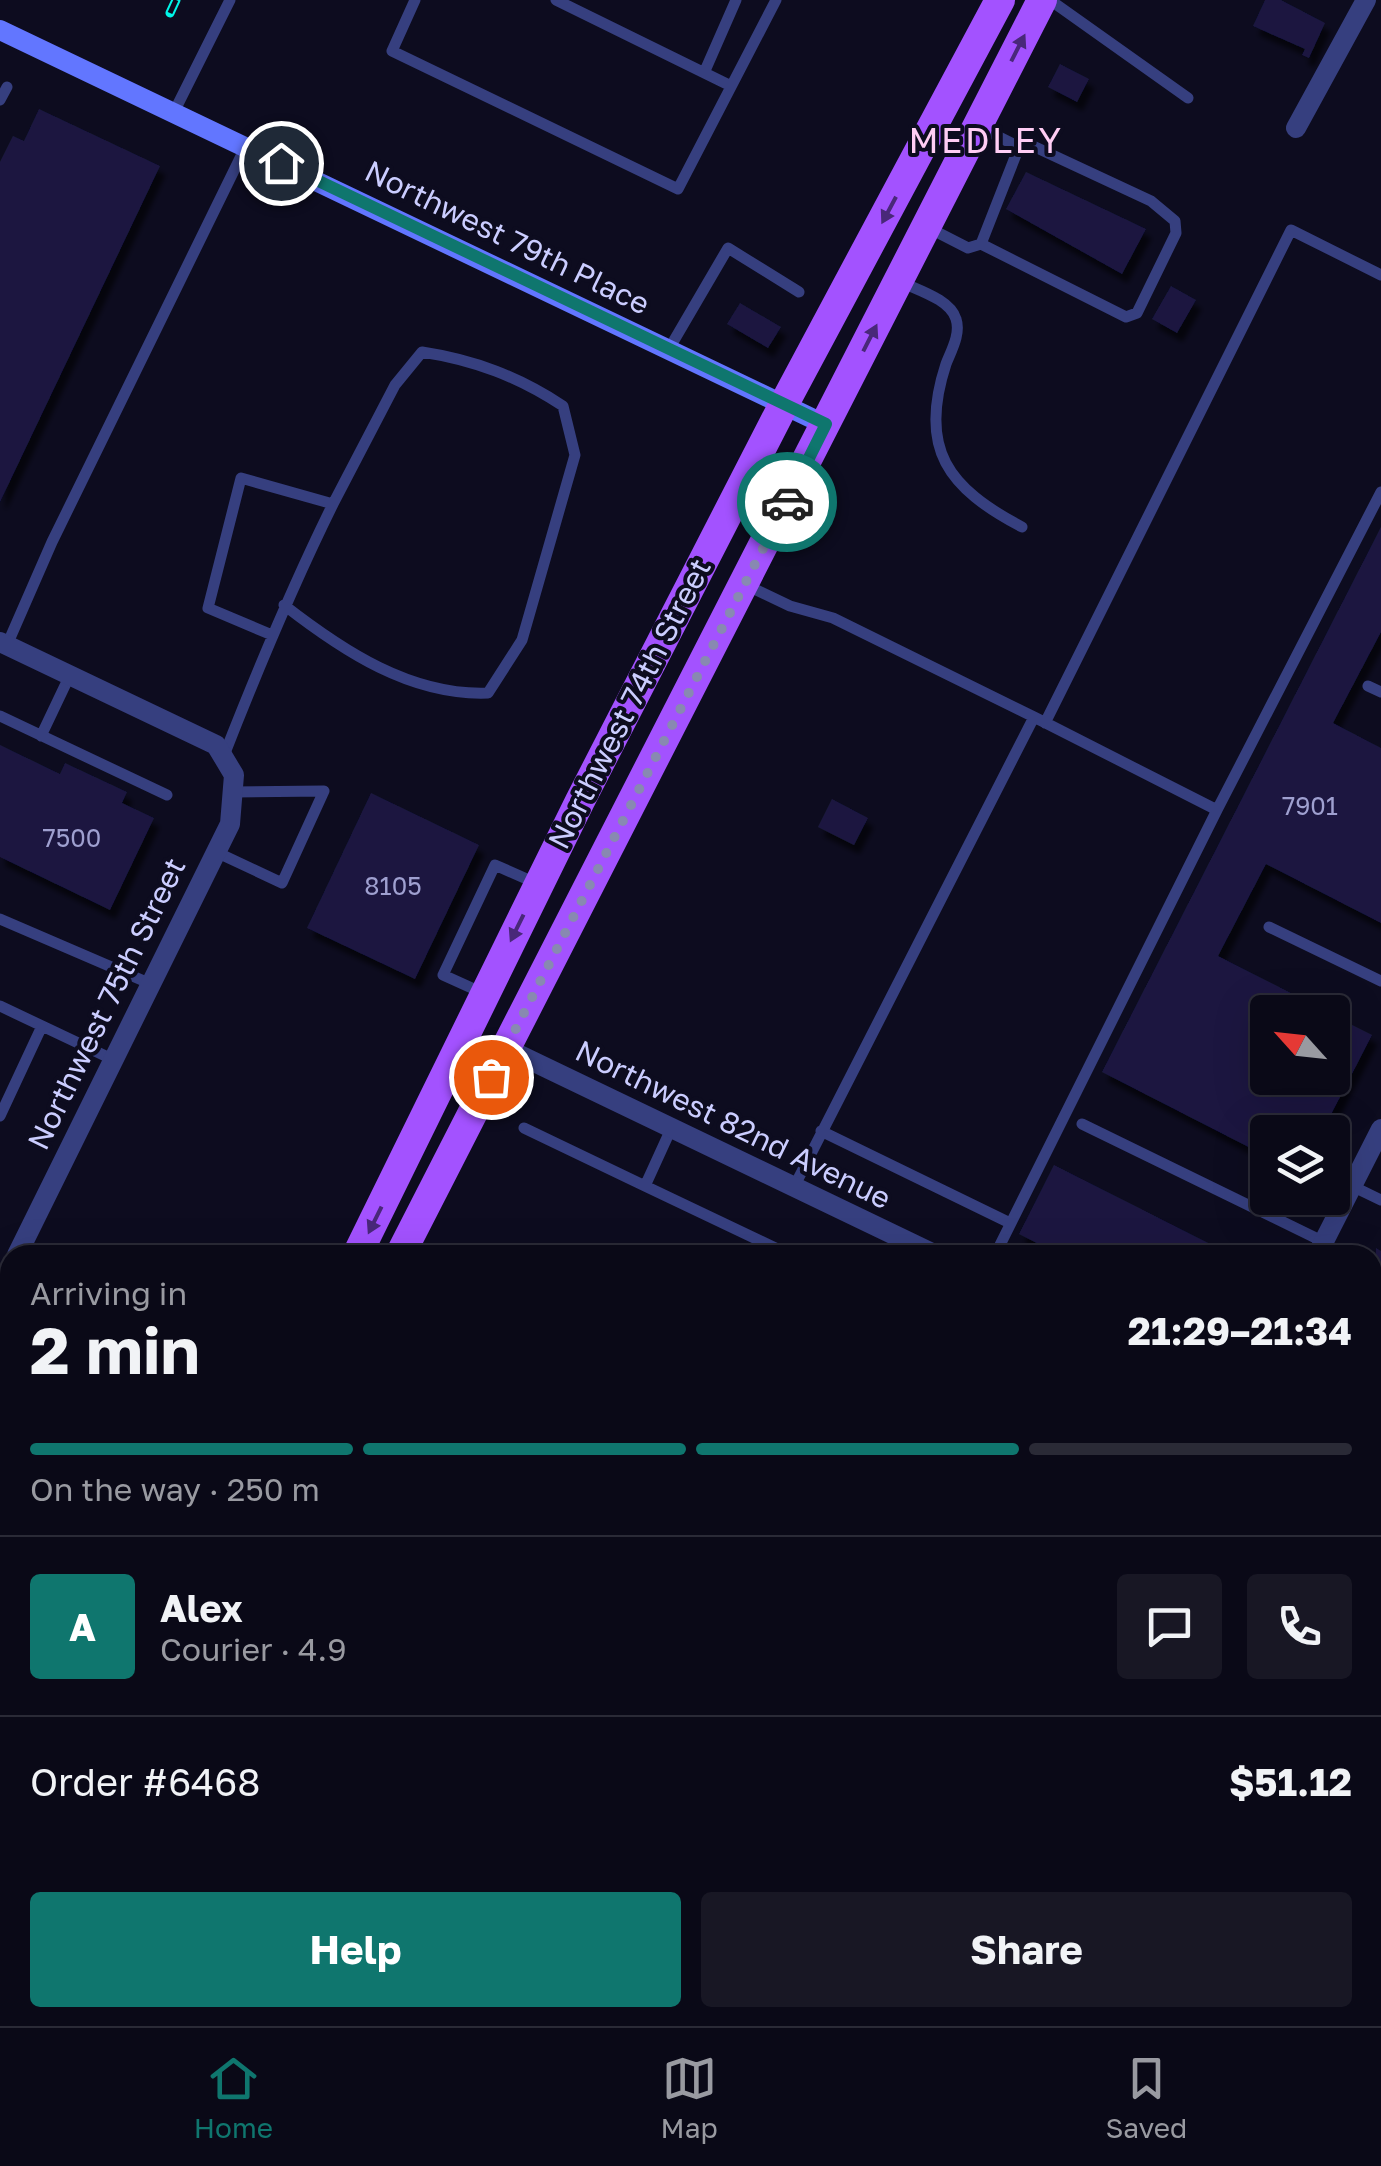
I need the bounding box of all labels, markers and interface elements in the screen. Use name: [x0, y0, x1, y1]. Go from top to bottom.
one-way arrow: [1009, 34, 1026, 63]
district label: MEDLEY: [908, 119, 1064, 161]
pin: [239, 121, 324, 206]
icon: home: [254, 136, 309, 191]
street label: Northwest 79th Place: [359, 153, 656, 322]
one-way arrow: [880, 195, 897, 224]
one-way arrow: [861, 323, 878, 352]
courier: [737, 452, 837, 552]
icon: car: [760, 475, 815, 530]
street label: Northwest 74th Street: [540, 552, 718, 855]
house number: 7901: [1282, 790, 1338, 821]
house number: 7500: [43, 822, 101, 853]
street label: Northwest 75th Street: [20, 852, 192, 1155]
house number: 8105: [364, 870, 422, 901]
one-way arrow: [509, 914, 526, 943]
north arrow: [1250, 995, 1350, 1095]
map controls: [1250, 995, 1350, 1215]
street label: Northwest 82nd Avenue: [570, 1032, 897, 1216]
pin: [449, 1035, 534, 1120]
icon: bag: [464, 1050, 519, 1105]
button: layers: [1250, 1115, 1350, 1215]
one-way arrow: [366, 1206, 383, 1235]
text: Arriving in: [30, 1274, 187, 1312]
text: 21:29–21:34: [1128, 1308, 1352, 1353]
text: 2 min: [30, 1310, 200, 1388]
text: On the way · 250 m: [30, 1470, 320, 1508]
button: chat: [1117, 1574, 1222, 1679]
button: phone: [1247, 1574, 1352, 1679]
text: Alex: [160, 1585, 243, 1630]
text: A: [69, 1604, 96, 1649]
text: Courier · 4.9: [160, 1630, 347, 1668]
text: Order #6468: [30, 1759, 260, 1804]
text: $51.12: [1229, 1759, 1352, 1804]
button: Help: [30, 1892, 681, 2007]
button: Share: [701, 1892, 1352, 2007]
tab: Home: [194, 2051, 273, 2144]
tab: Map: [661, 2051, 718, 2144]
tab: Saved: [1105, 2051, 1187, 2144]

